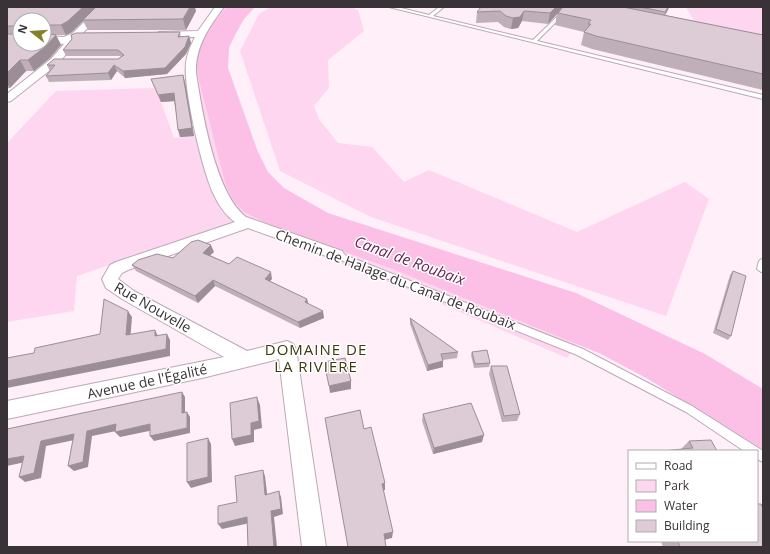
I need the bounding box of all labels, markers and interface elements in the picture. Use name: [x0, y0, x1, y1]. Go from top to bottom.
north arrow: [12, 12, 52, 52]
text: N: [13, 22, 30, 35]
street label: Chemin de Halage du Canal de Roubaix: [273, 224, 520, 334]
water label: Canal de Roubaix: [352, 231, 469, 289]
street label: Rue Nouvelle: [111, 277, 195, 337]
district label: DOMAINE DE LA RIVIÈRE: [265, 339, 367, 376]
street label: Avenue de l'Égalité: [85, 359, 209, 403]
legend: [628, 450, 758, 542]
text: Road: [664, 457, 693, 474]
text: Park: [664, 477, 690, 494]
text: Water: [664, 497, 698, 514]
text: Building: [664, 517, 710, 534]

